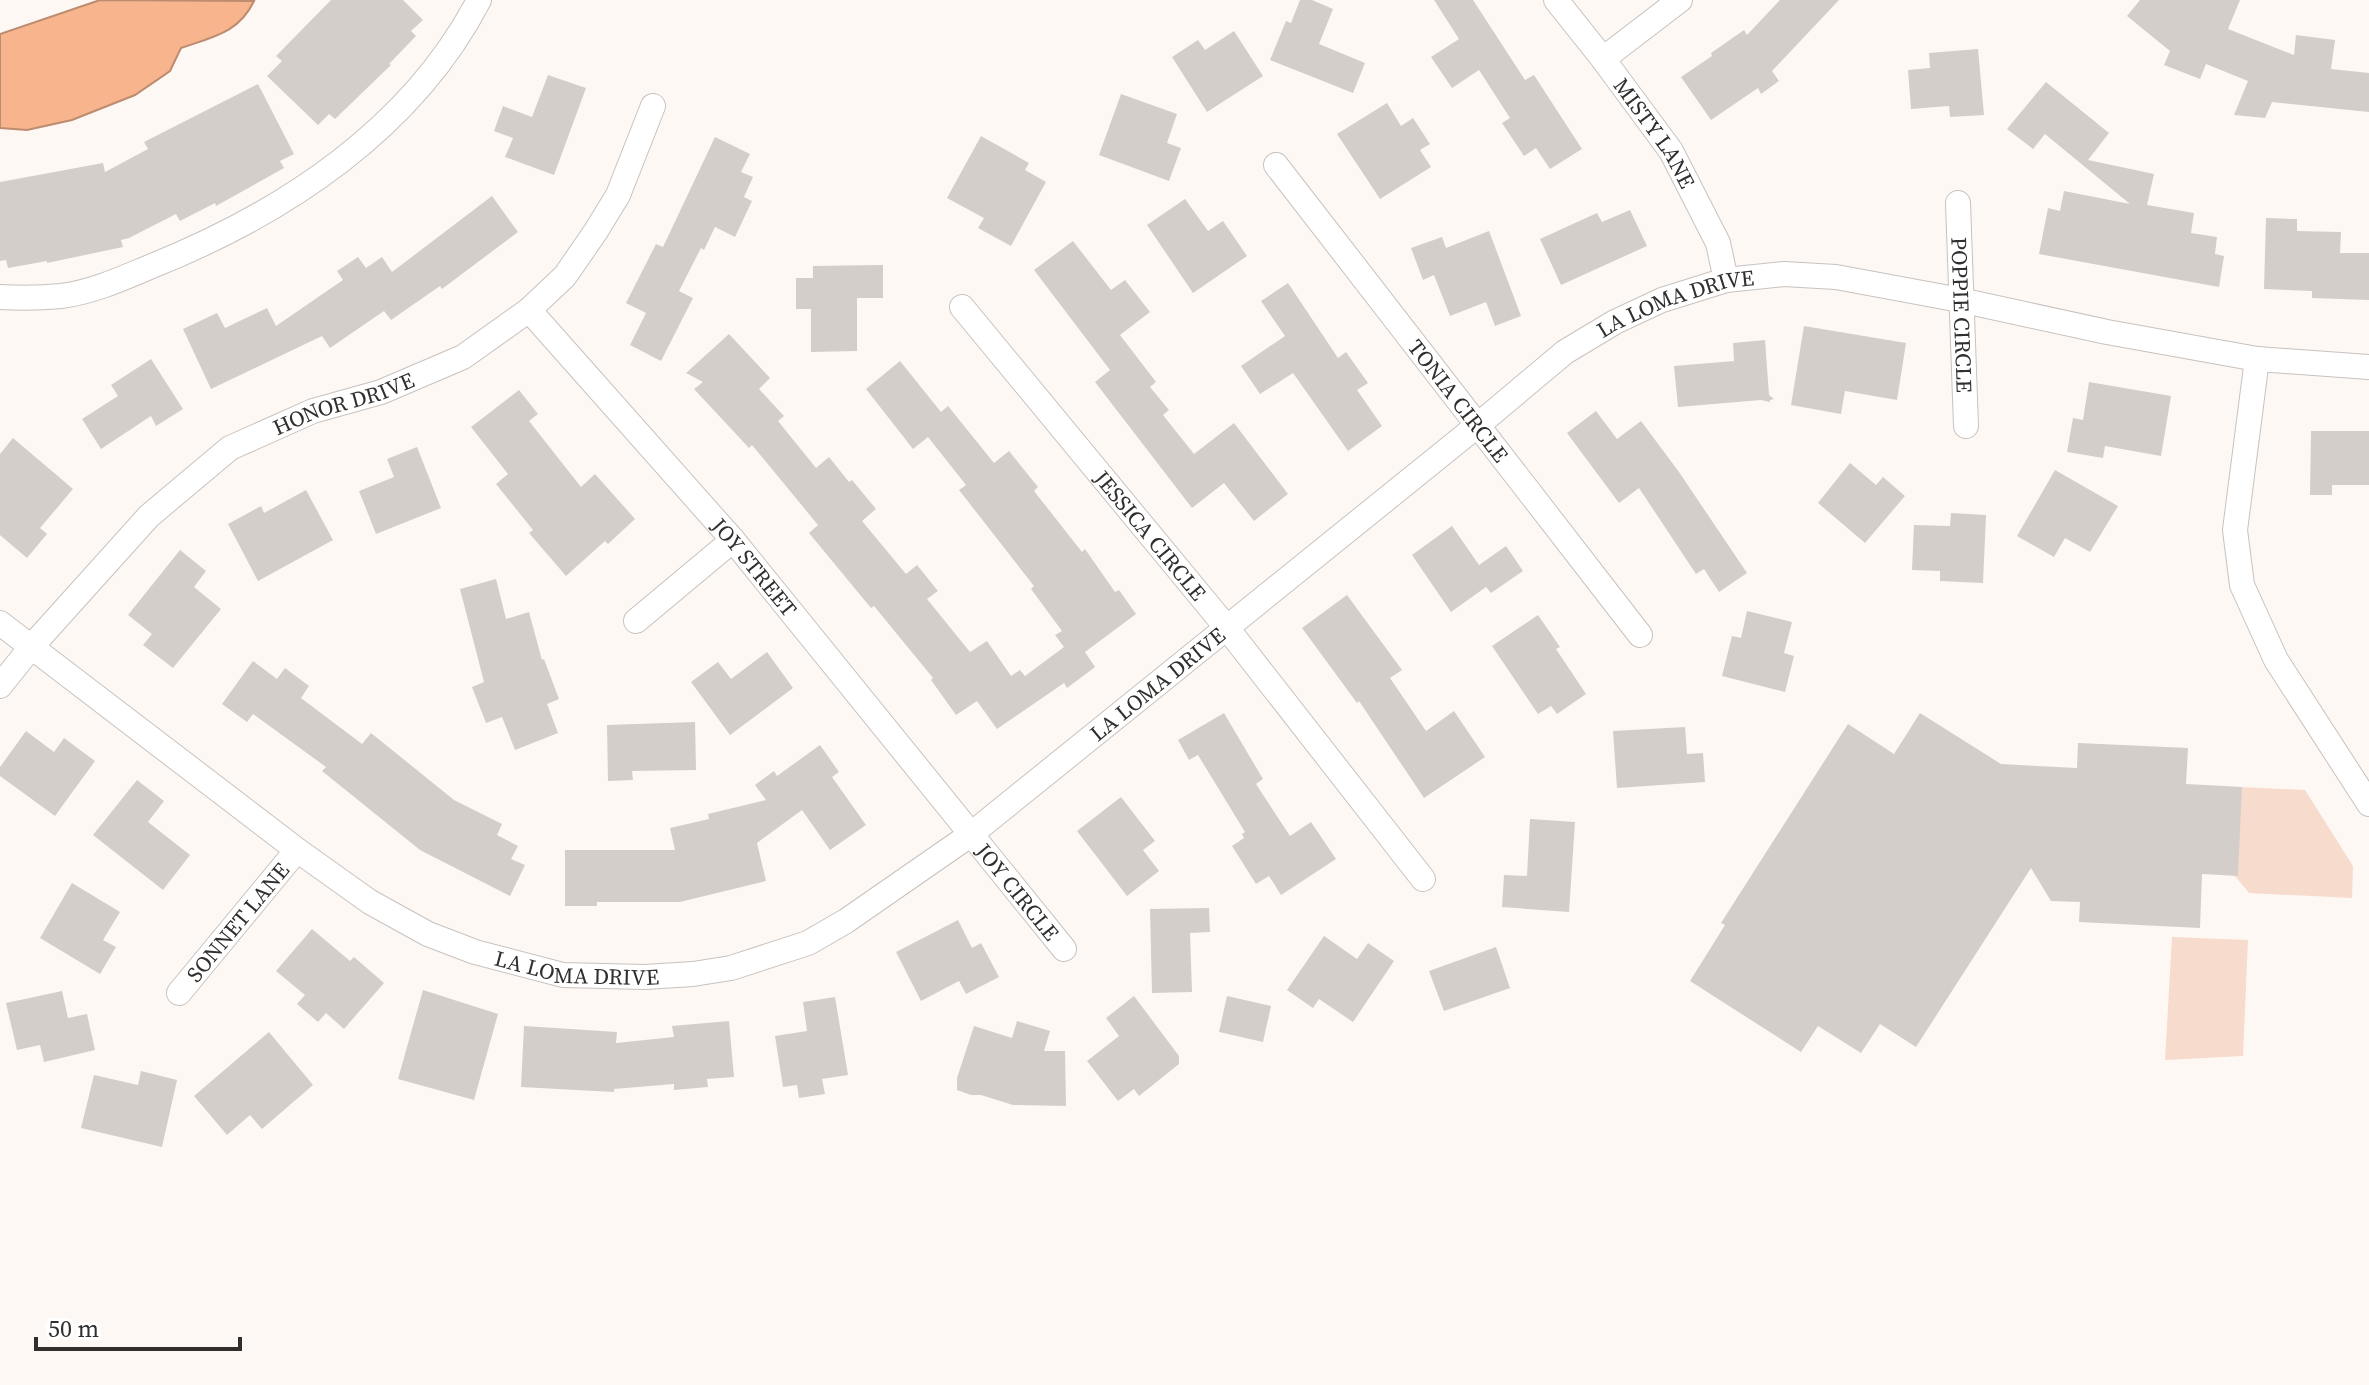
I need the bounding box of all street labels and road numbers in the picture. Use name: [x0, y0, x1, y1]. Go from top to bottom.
street label: MISTY LANE: [1607, 72, 1703, 193]
street label: POPPIE CIRCLE: [1944, 236, 1980, 393]
street label: LA LOMA DRIVE: [1591, 262, 1755, 345]
street label: TONIA CIRCLE: [1401, 333, 1516, 468]
street label: HONOR DRIVE: [268, 365, 419, 442]
street label: JESSICA CIRCLE: [1087, 463, 1213, 607]
street label: JOY STREET: [704, 510, 804, 623]
street label: LA LOMA DRIVE: [1083, 620, 1231, 748]
street label: JOY CIRCLE: [969, 836, 1066, 947]
street label: SONNET LANE: [179, 856, 296, 988]
street label: LA LOMA DRIVE: [492, 943, 660, 992]

